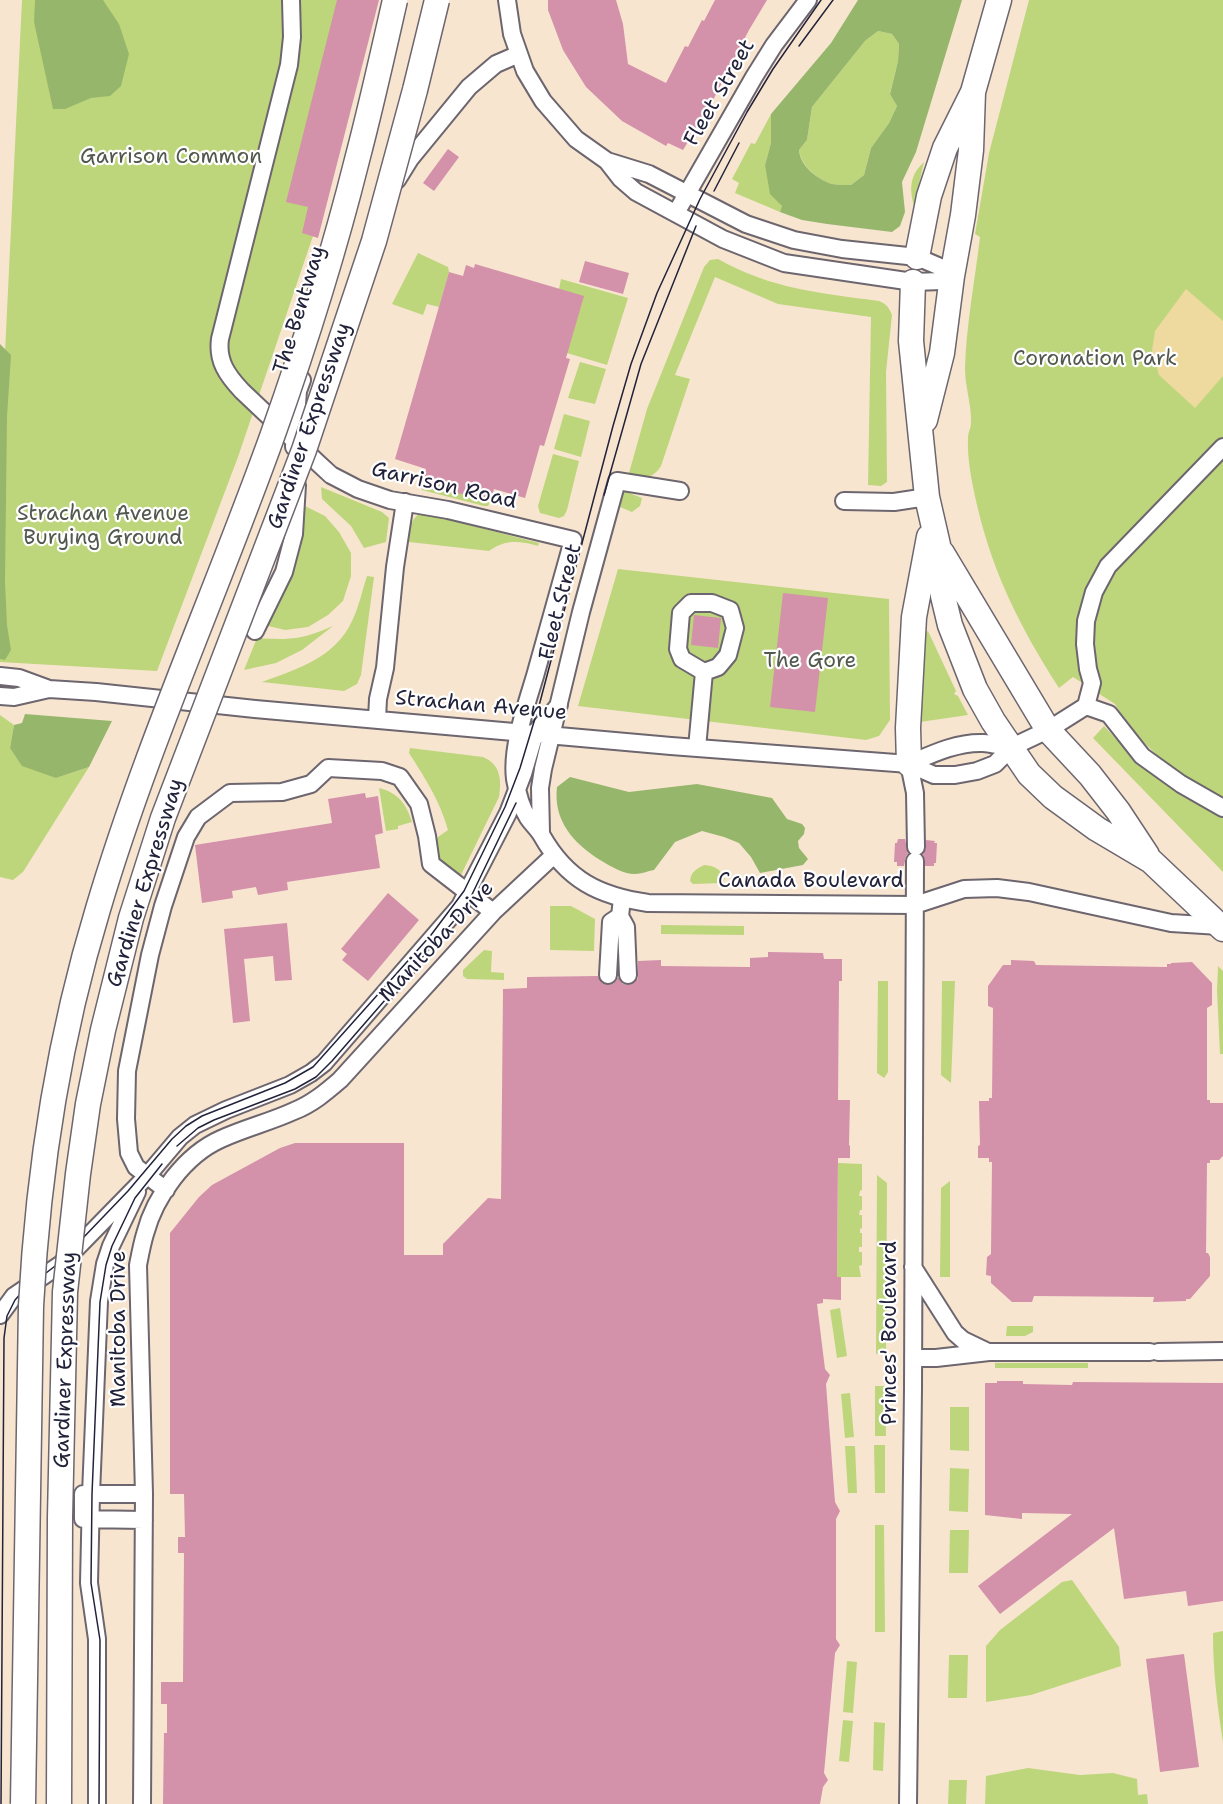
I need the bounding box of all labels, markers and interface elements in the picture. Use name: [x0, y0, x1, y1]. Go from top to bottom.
street label: Fleet Street: [679, 35, 761, 151]
park label: Garrison Common: [80, 145, 262, 171]
street label: The Bentway: [269, 243, 331, 377]
street label: Gardiner Expressway: [263, 320, 357, 532]
park label: Coronation Park: [1013, 347, 1177, 373]
street label: Garrison Road: [369, 457, 519, 515]
park label: Strachan Avenue Burying Ground: [17, 502, 189, 552]
street label: Fleet Street: [534, 541, 588, 663]
park label: The Gore: [763, 649, 857, 675]
street label: Strachan Avenue: [394, 686, 568, 726]
street label: Gardiner Expressway: [102, 776, 190, 990]
street label: Canada Boulevard: [718, 869, 904, 895]
street label: Manitoba Drive: [374, 876, 500, 1008]
street label: Princes' Boulevard: [878, 1241, 904, 1425]
street label: Gardiner Expressway: [50, 1251, 82, 1469]
street label: Manitoba Drive: [107, 1251, 133, 1407]

